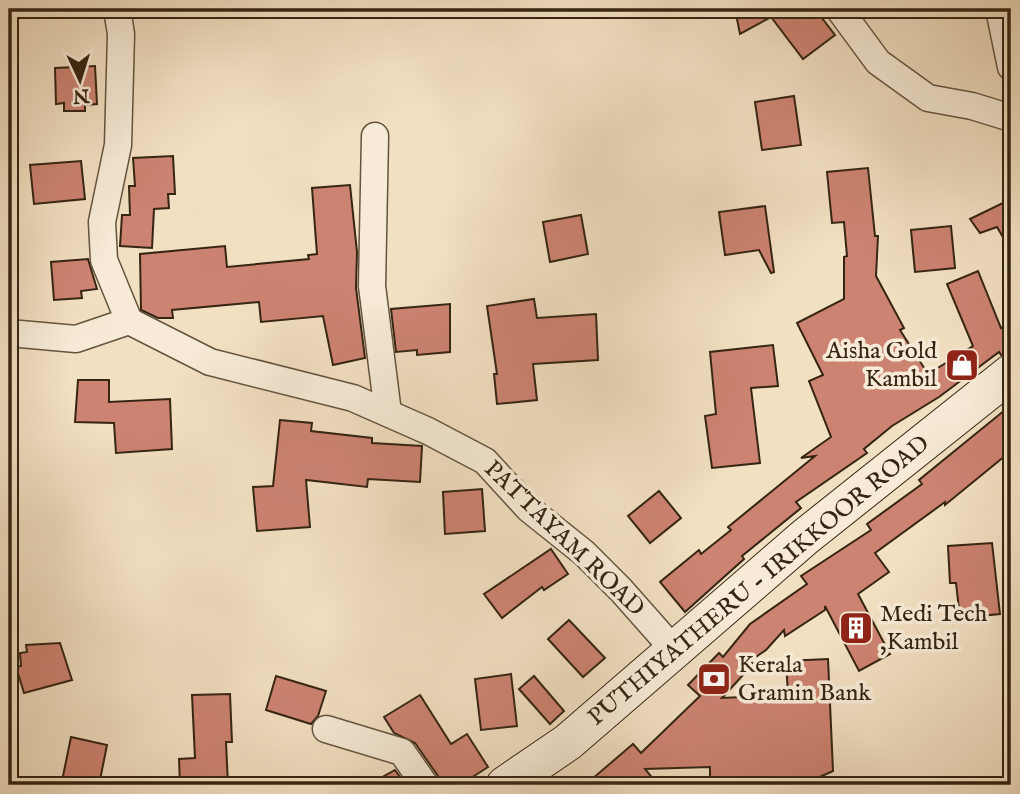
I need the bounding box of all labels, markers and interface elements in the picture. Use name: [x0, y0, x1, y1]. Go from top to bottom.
north arrow: [46, 46, 116, 116]
text: N: [71, 82, 91, 108]
place label: Aisha Gold Kambil: [825, 336, 937, 395]
shop icon: Aisha Gold Kambil: [943, 346, 981, 384]
street label: PUTHIYATHERU - IRIKKOOR ROAD: [582, 429, 936, 733]
street label: PATTAYAM ROAD: [477, 454, 651, 624]
place label: Medi Tech ,Kambil: [880, 599, 988, 658]
building icon: Medi Tech ,Kambil: [837, 609, 875, 647]
place label: Kerala Gramin Bank: [738, 650, 871, 709]
bank icon: Kerala Gramin Bank: [695, 660, 733, 698]

